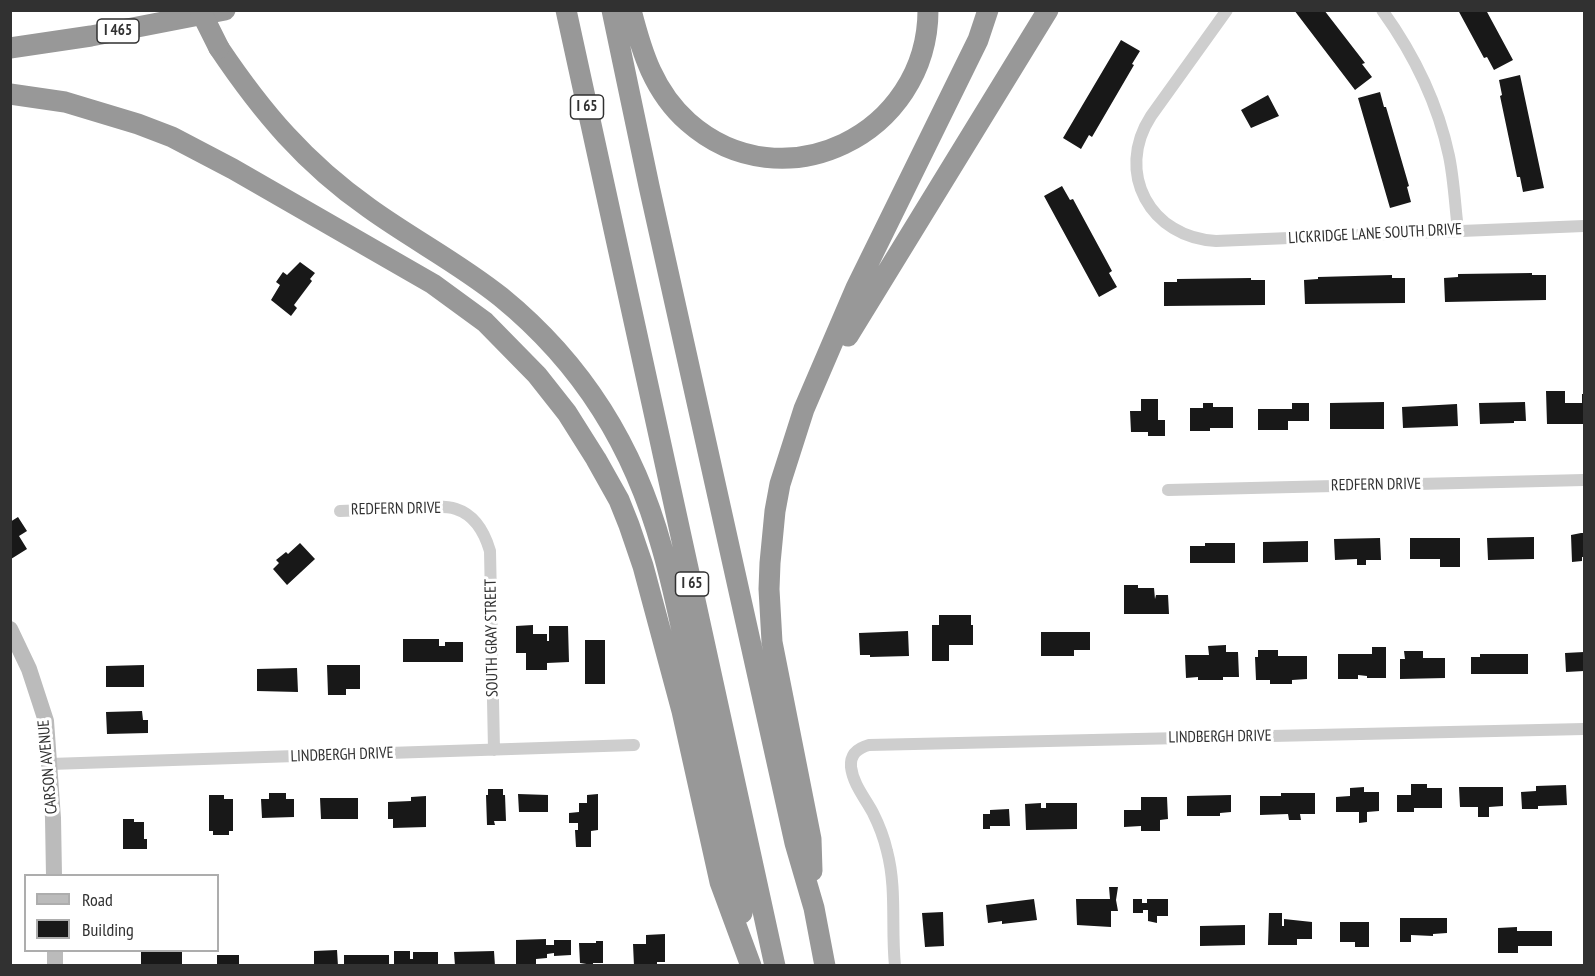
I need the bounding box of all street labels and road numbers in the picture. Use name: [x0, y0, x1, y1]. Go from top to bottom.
road number: I 465: [97, 19, 139, 43]
road number: I 65: [570, 95, 604, 119]
street label: LICKRIDGE LANE SOUTH DRIVE: [1288, 220, 1462, 248]
street label: REDFERN DRIVE: [1331, 475, 1421, 495]
street label: REDFERN DRIVE: [351, 499, 441, 519]
road number: I 65: [676, 572, 708, 596]
street label: SOUTH GRAY STREET: [481, 579, 503, 697]
street label: CARSON AVENUE: [34, 719, 62, 815]
street label: LINDBERGH DRIVE: [1168, 727, 1272, 747]
street label: LINDBERGH DRIVE: [290, 744, 394, 766]

